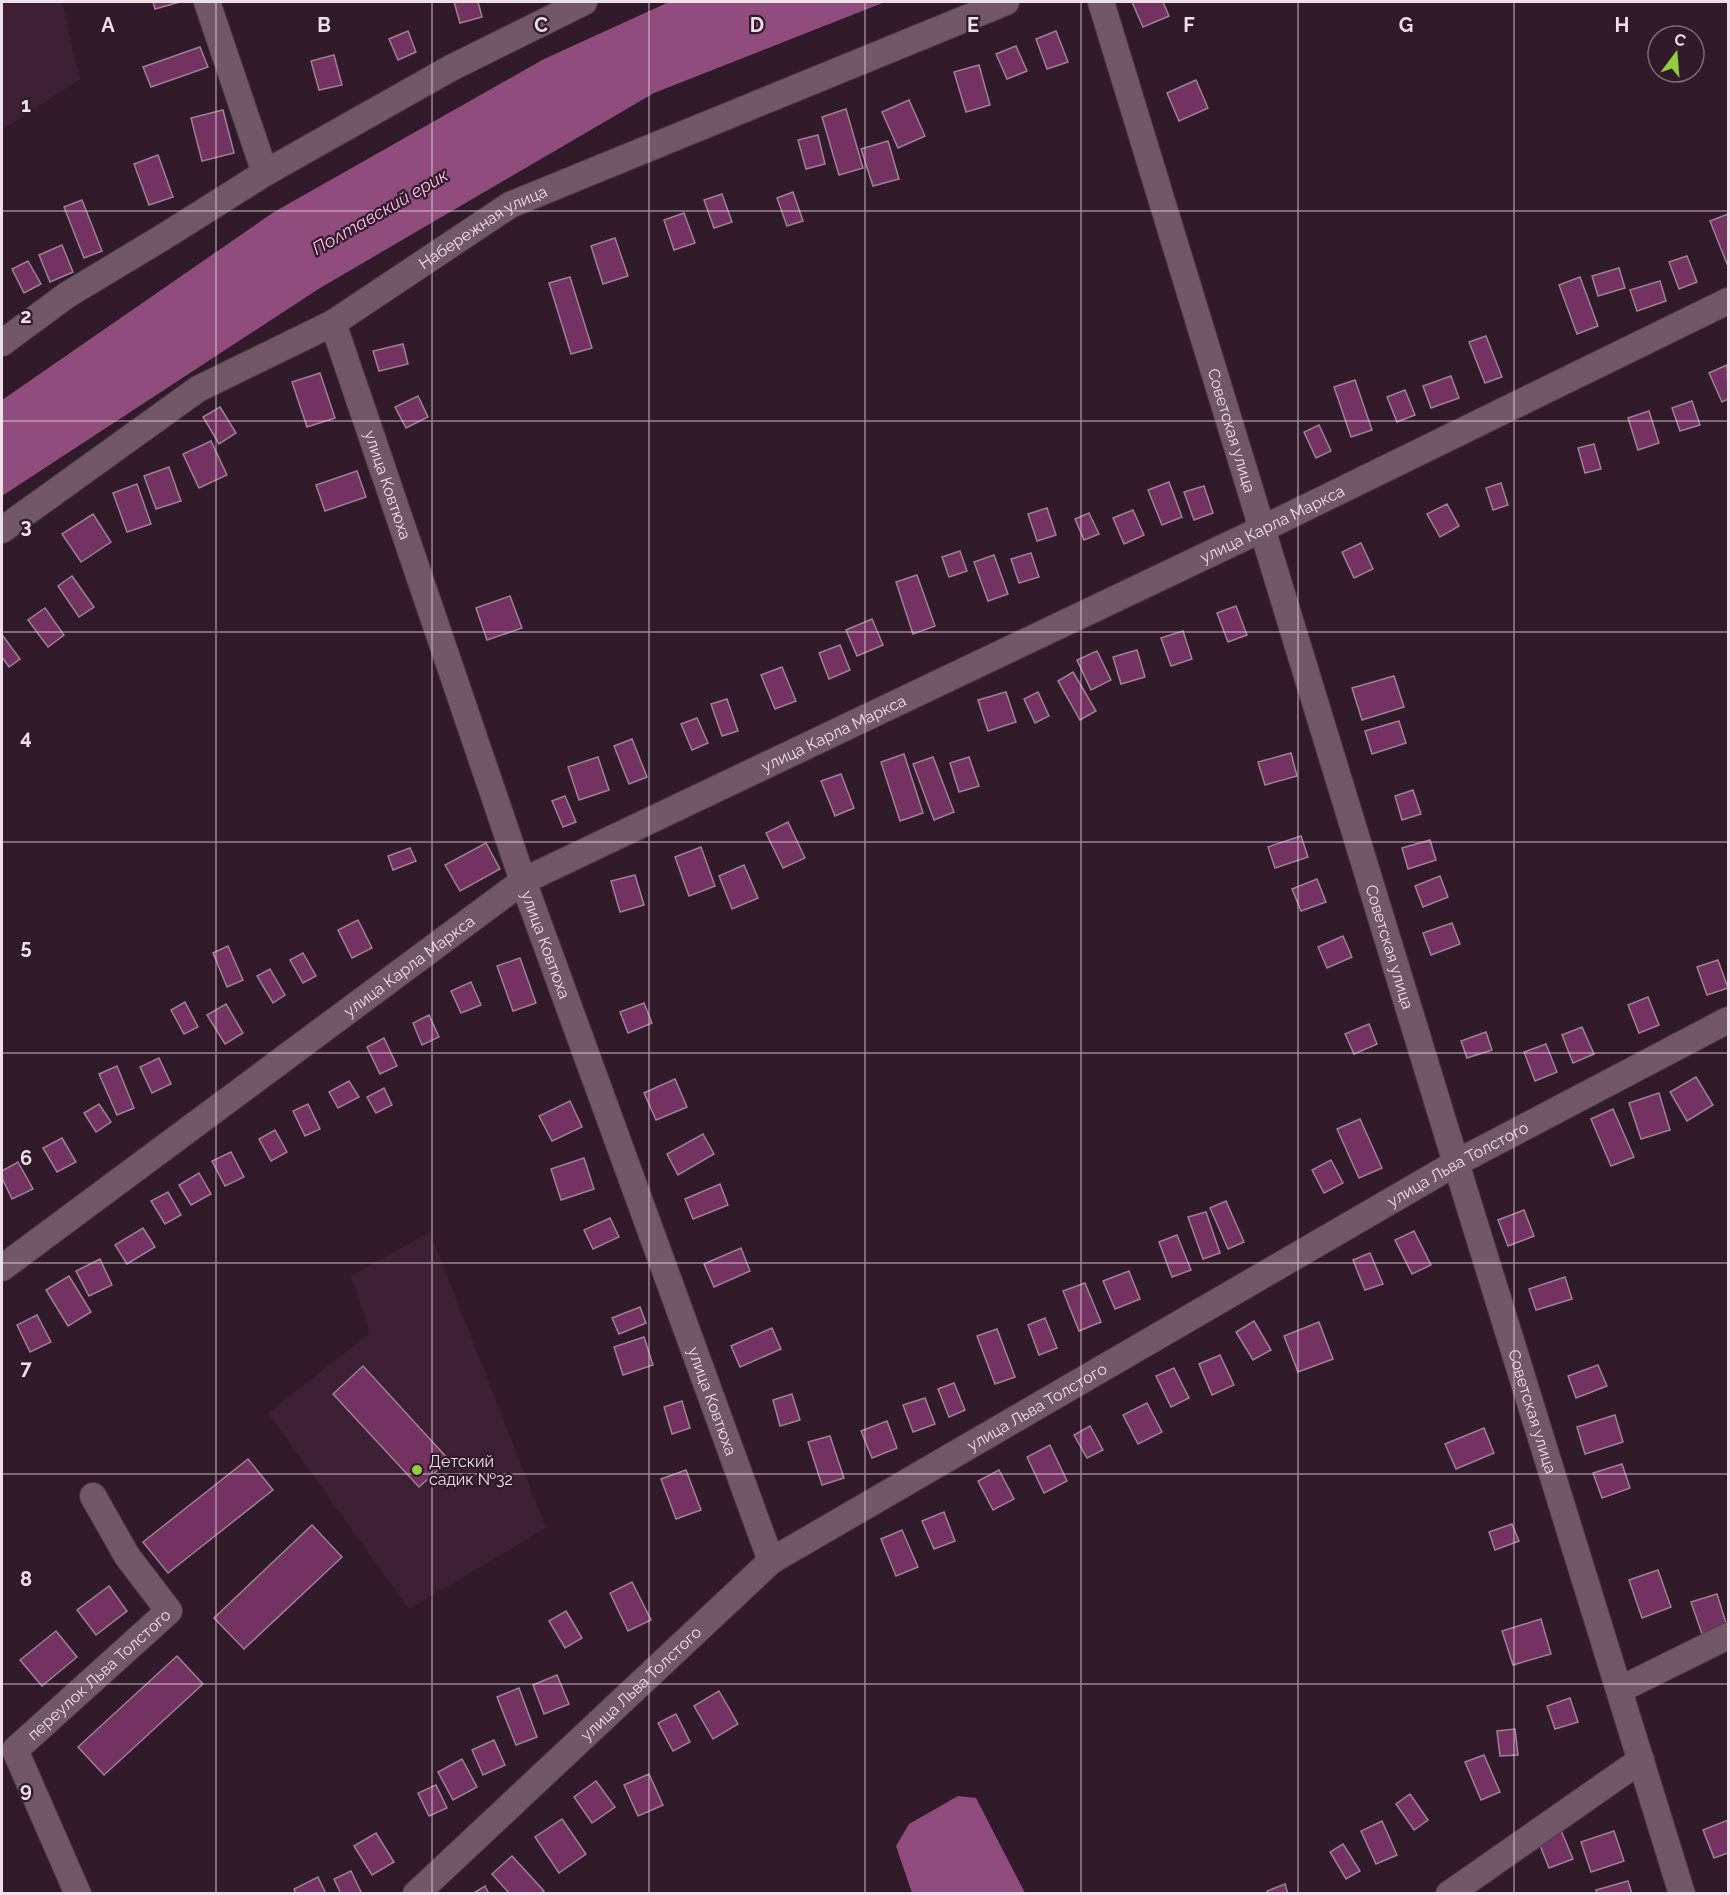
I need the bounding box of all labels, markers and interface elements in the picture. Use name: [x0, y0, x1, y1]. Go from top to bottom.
text: A: [101, 13, 115, 37]
text: B: [317, 13, 331, 37]
text: C: [534, 13, 548, 37]
text: D: [750, 13, 764, 37]
text: E: [967, 13, 979, 37]
text: F: [1183, 13, 1195, 37]
text: G: [1399, 13, 1413, 37]
text: H: [1615, 13, 1629, 37]
north arrow: [1646, 24, 1706, 84]
text: С: [1672, 29, 1688, 51]
text: 1: [21, 93, 31, 117]
water label: Полтавский ерик: [308, 164, 451, 259]
street label: Набережная улица: [415, 182, 550, 273]
text: 2: [20, 304, 32, 328]
street label: Советская улица: [1204, 366, 1259, 495]
street label: улица Ковтюха: [360, 428, 415, 542]
street label: улица Карла Маркса: [1197, 481, 1348, 567]
text: 3: [20, 514, 32, 538]
street label: улица Карла Маркса: [758, 691, 909, 776]
text: 4: [20, 725, 32, 749]
street label: Советская улица: [1361, 882, 1417, 1012]
street label: улица Ковтюха: [517, 888, 574, 1001]
street label: улица Карла Маркса: [340, 911, 478, 1021]
text: 5: [20, 935, 32, 959]
street label: улица Льва Толстого: [1384, 1118, 1532, 1211]
text: 6: [20, 1146, 32, 1170]
street label: улица Ковтюха: [684, 1344, 741, 1458]
street label: Советская улица: [1504, 1347, 1560, 1476]
text: 7: [20, 1356, 32, 1380]
street label: улица Льва Толстого: [964, 1359, 1110, 1455]
place label: Детский садик №32: [429, 1452, 513, 1489]
marker: Детский садик №32: [410, 1463, 424, 1477]
text: 8: [20, 1567, 32, 1591]
street label: переулок Льва Толстого: [24, 1605, 175, 1744]
street label: улица Льва Толстого: [577, 1623, 705, 1745]
text: 9: [20, 1778, 32, 1802]

